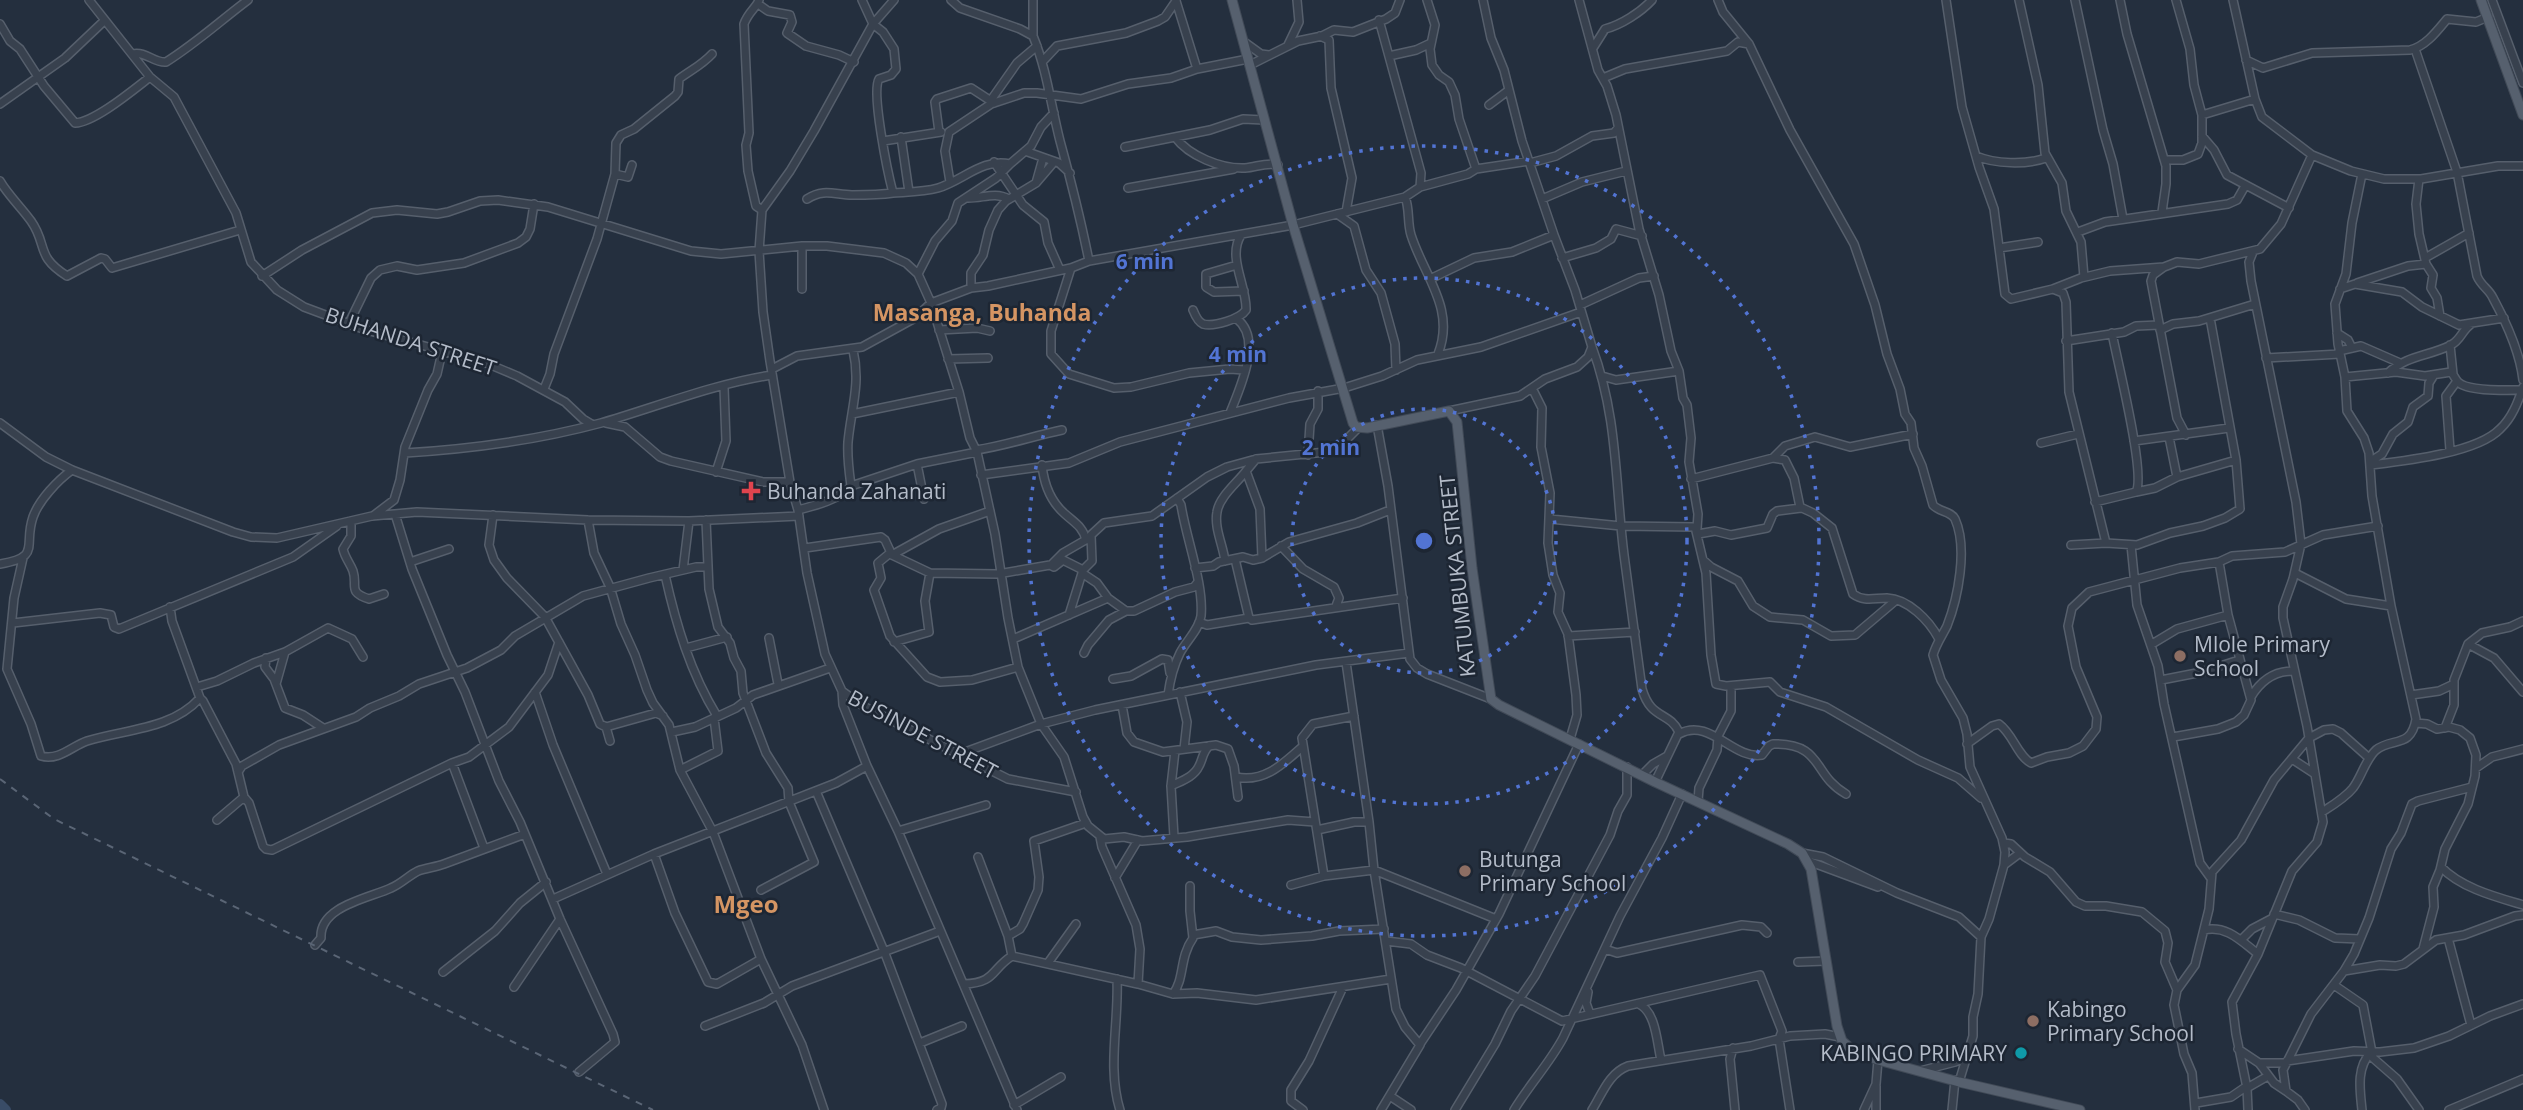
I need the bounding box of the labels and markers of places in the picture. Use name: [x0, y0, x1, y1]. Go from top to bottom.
place label: Buhanda Zahanati: [767, 477, 946, 505]
marker: Buhanda Zahanati: [741, 481, 761, 501]
centre of rings: [1412, 529, 1436, 553]
place label: Mlole Primary School: [2194, 630, 2331, 682]
marker: Mlole Primary School: [2172, 648, 2188, 664]
place label: Butunga Primary School: [1479, 845, 1626, 897]
marker: Butunga Primary School: [1457, 863, 1473, 879]
place label: Kabingo Primary School: [2047, 995, 2194, 1047]
marker: Kabingo Primary School: [2025, 1013, 2041, 1029]
place label: KABINGO PRIMARY: [1820, 1039, 2007, 1067]
marker: KABINGO PRIMARY: [2013, 1045, 2029, 1061]

